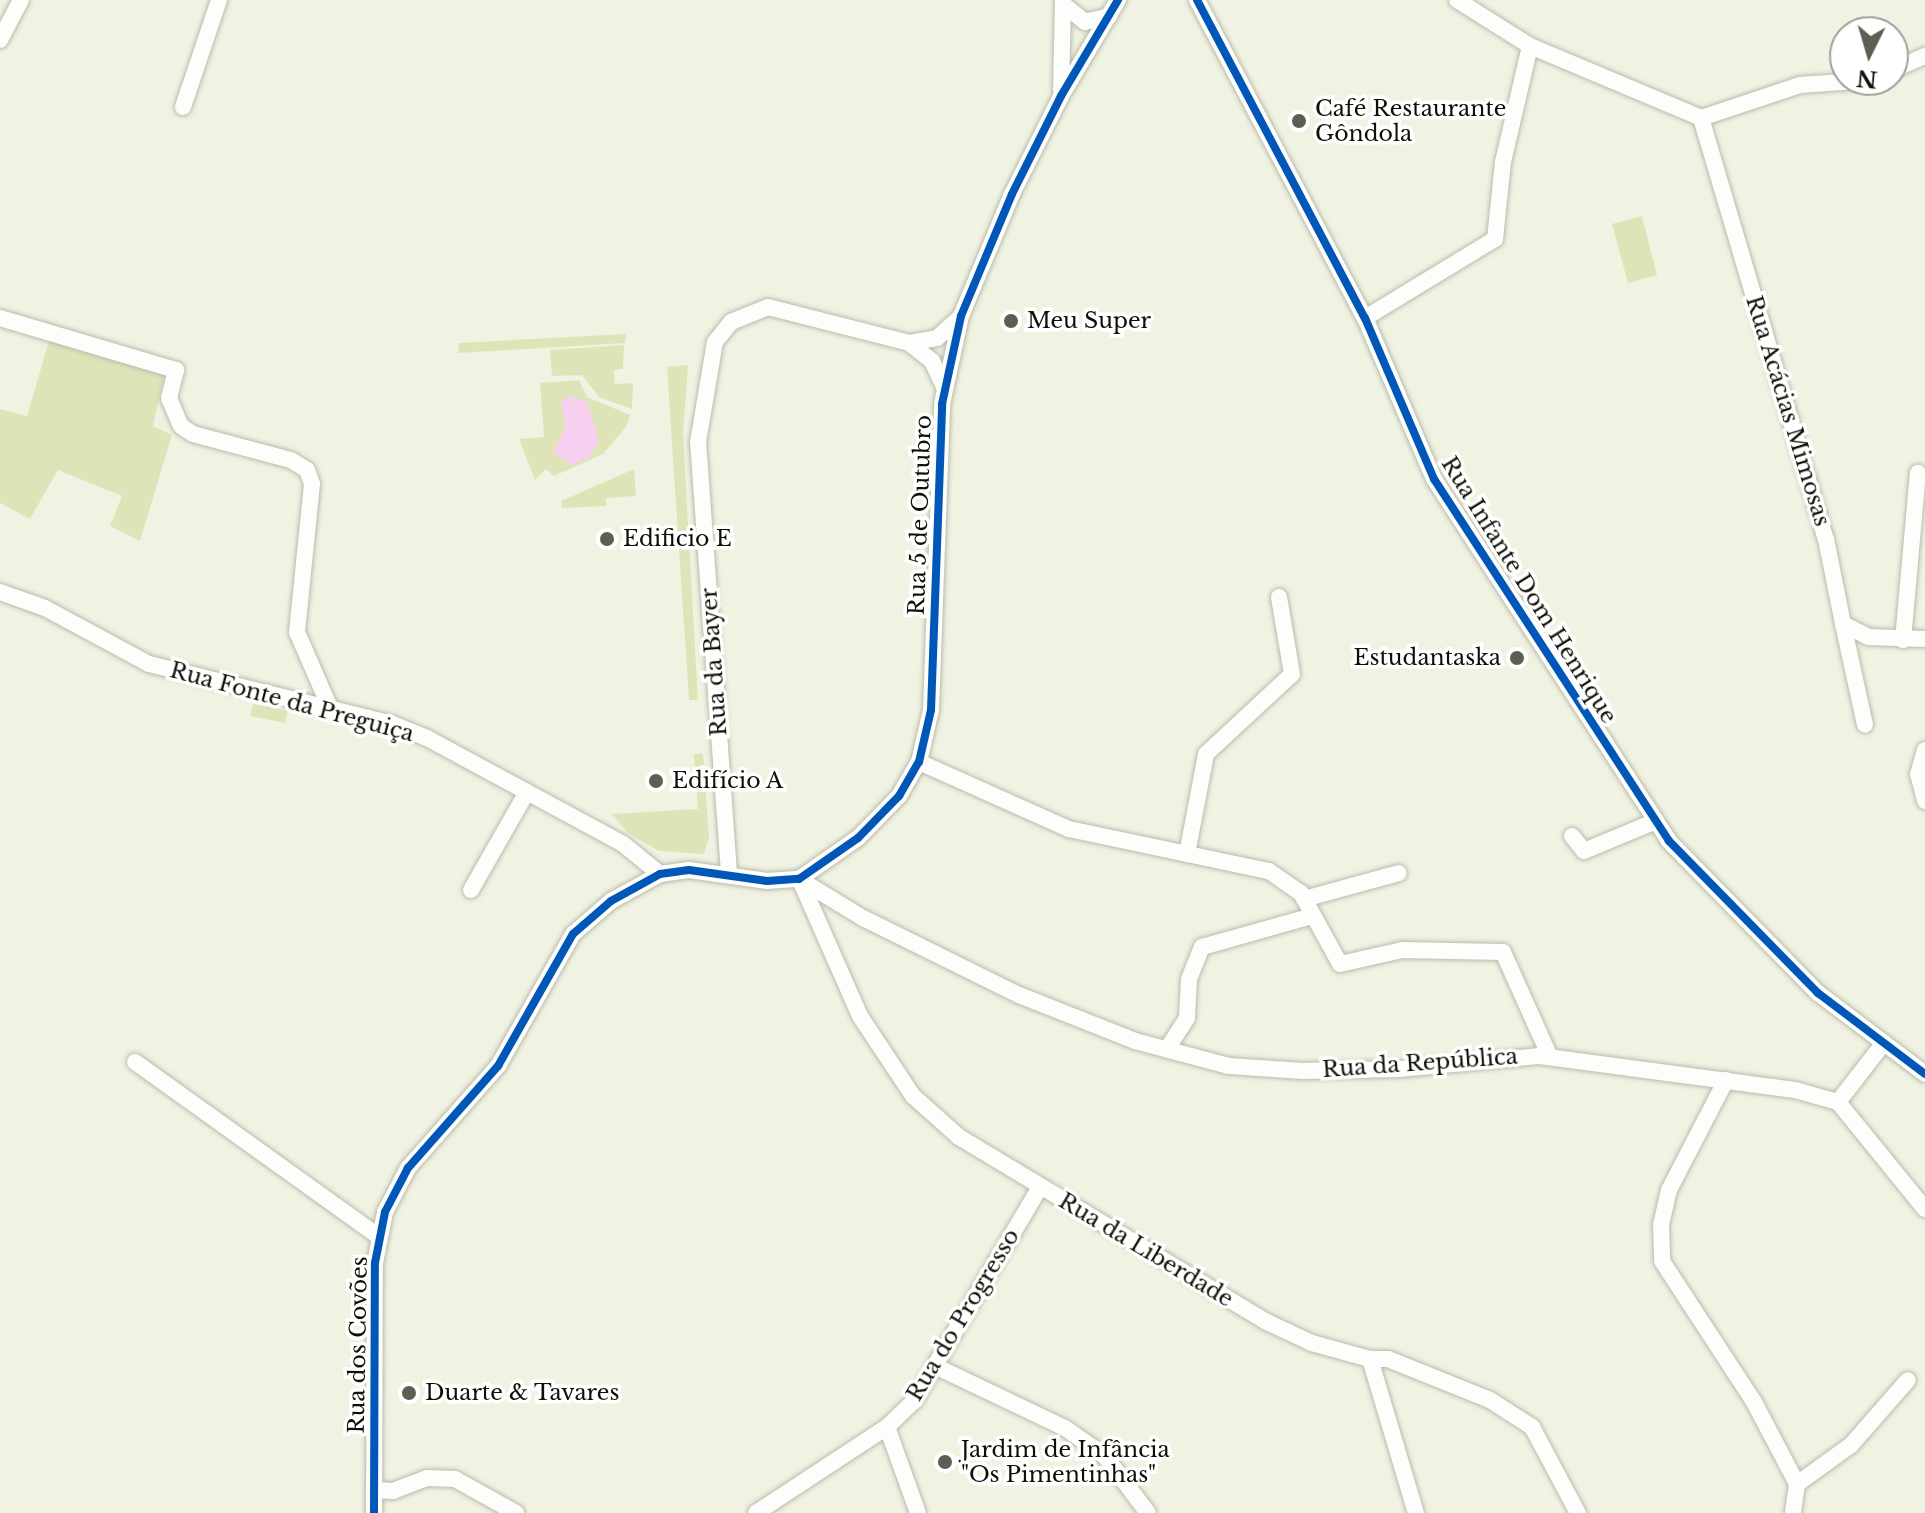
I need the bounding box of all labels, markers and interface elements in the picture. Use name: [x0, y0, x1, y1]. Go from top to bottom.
north arrow: [1829, 16, 1909, 96]
text: N: [1856, 64, 1879, 93]
place label: Café Restaurante Gôndola: [1315, 95, 1506, 146]
marker: Café Restaurante Gôndola: [1290, 112, 1308, 130]
street label: Rua Acácias Mimosas: [1740, 292, 1836, 530]
place label: Meu Super: [1027, 308, 1151, 334]
marker: Meu Super: [1002, 312, 1020, 330]
street label: Rua 5 de Outubro: [903, 414, 937, 616]
street label: Rua Infante Dom Henrique: [1436, 452, 1622, 728]
place label: Edificio E: [623, 526, 732, 552]
marker: Edificio E: [598, 530, 616, 548]
street label: Rua da Bayer: [696, 587, 732, 737]
place label: Estudantaska: [1354, 645, 1501, 671]
marker: Estudantaska: [1508, 649, 1526, 667]
street label: Rua Fonte da Preguiça: [167, 657, 417, 747]
place label: Edifício A: [672, 768, 784, 794]
marker: Edifício A: [647, 772, 665, 790]
street label: Rua da República: [1321, 1043, 1519, 1083]
street label: Rua da Liberdade: [1054, 1187, 1238, 1313]
street label: Rua do Progresso: [901, 1224, 1025, 1406]
street label: Rua dos Covões: [343, 1256, 373, 1434]
place label: Duarte & Tavares: [425, 1380, 620, 1406]
marker: Duarte & Tavares: [400, 1384, 418, 1402]
place label: Jardim de Infância "Os Pimentinhas": [961, 1436, 1170, 1488]
marker: Jardim de Infância "Os Pimentinhas": [936, 1453, 954, 1471]

